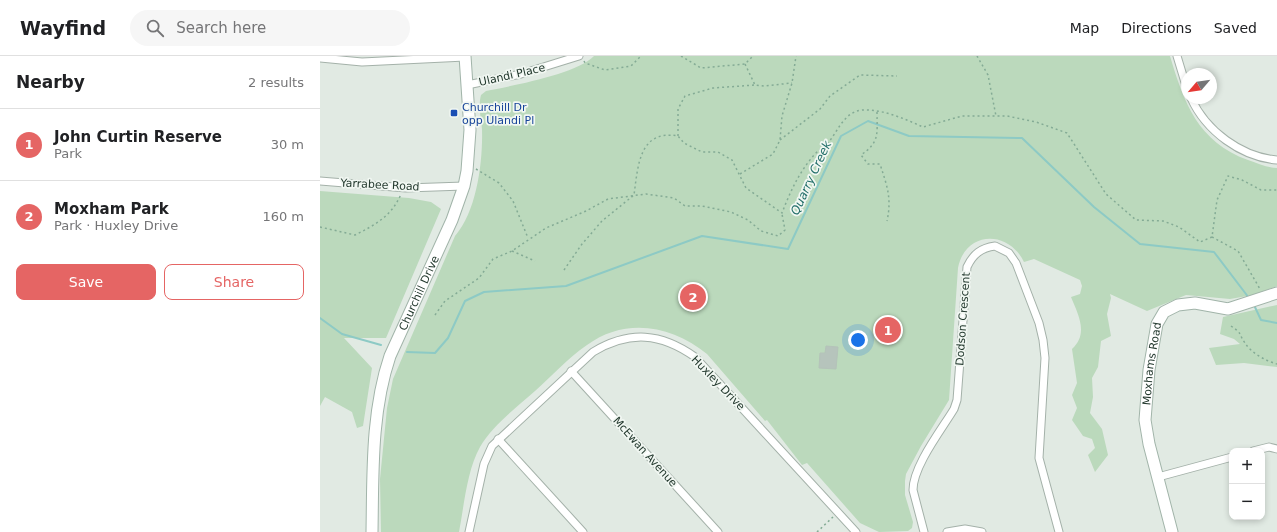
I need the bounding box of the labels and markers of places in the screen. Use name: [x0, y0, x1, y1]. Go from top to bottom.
place label: Churchill Dr opp Ulandi Pl: [462, 101, 534, 127]
marker: Churchill Dr opp Ulandi Pl: [449, 108, 459, 118]
pin: 2: [680, 282, 706, 312]
pin: 1: [875, 315, 901, 345]

